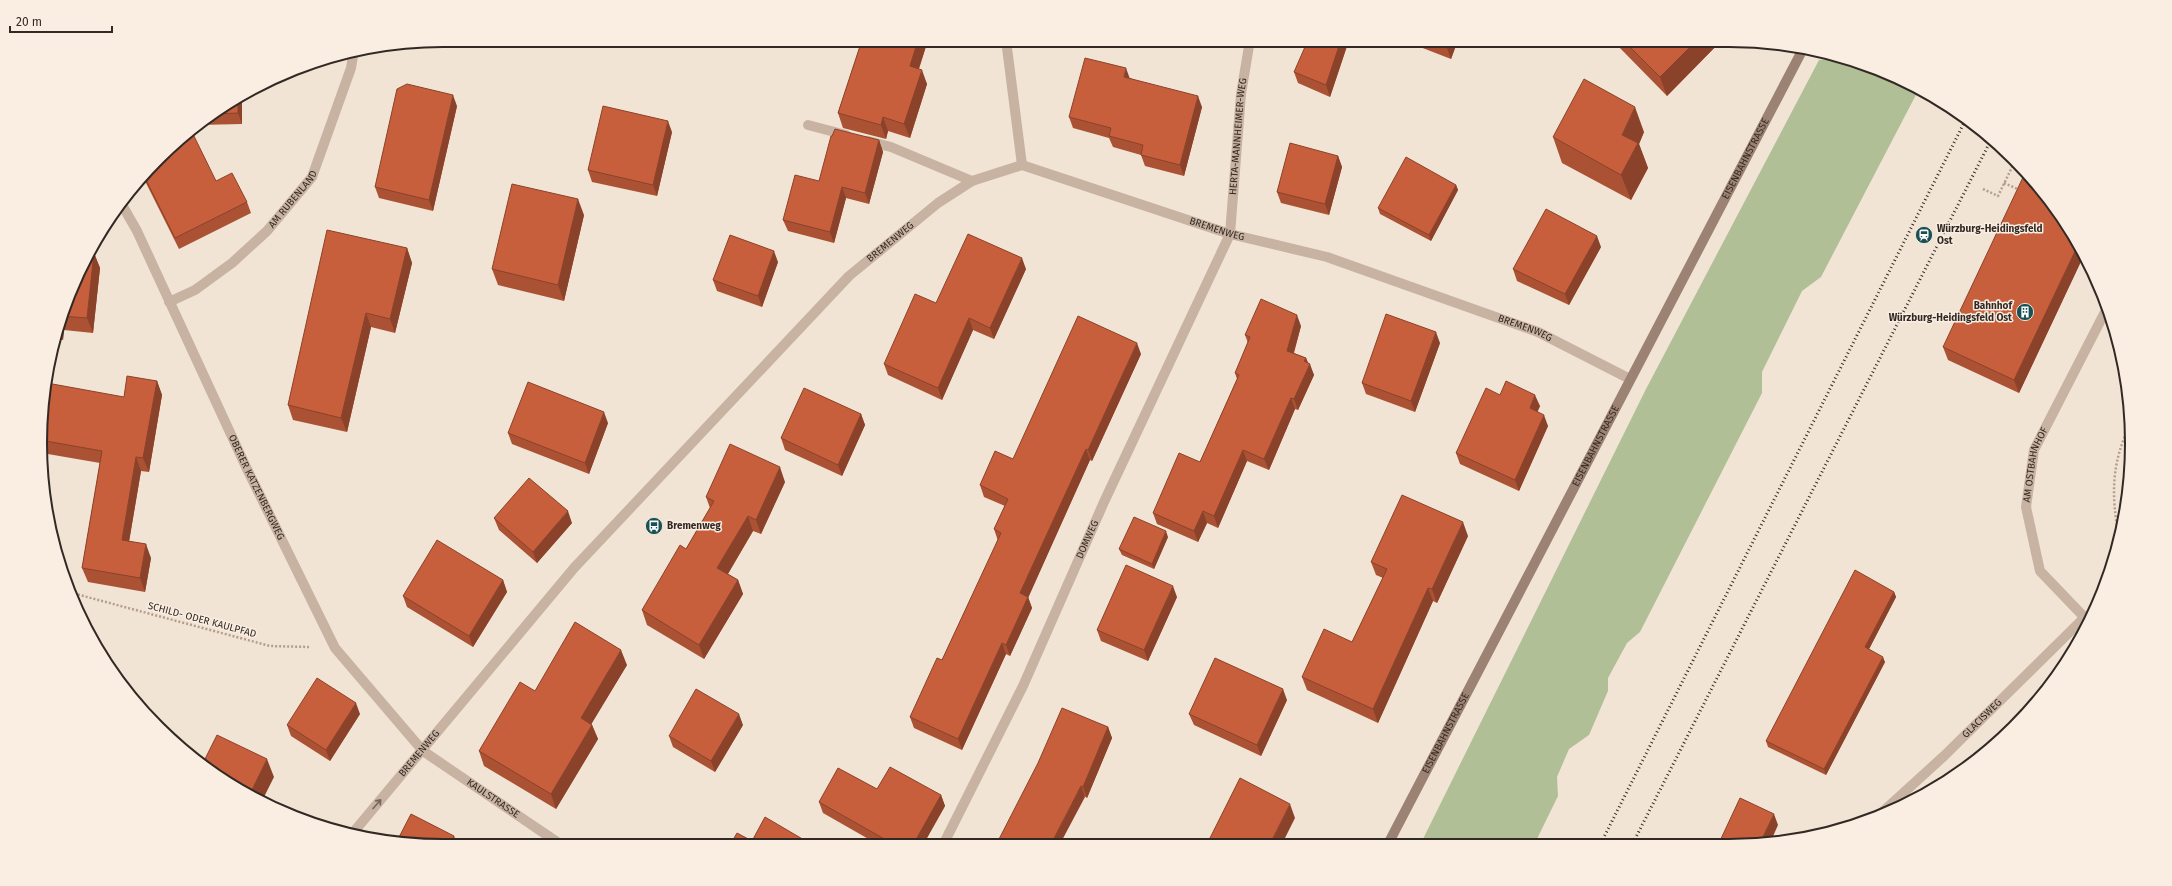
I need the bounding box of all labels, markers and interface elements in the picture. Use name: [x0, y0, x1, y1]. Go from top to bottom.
scale bar: [10, 8, 112, 34]
text: 20 m: [16, 15, 42, 29]
street label: HERTA-MANNHEIMER-WEG: [1227, 77, 1250, 196]
street label: EISENBAHNSTRASSE: [1720, 116, 1772, 201]
street label: AM RUBENLAND: [266, 169, 320, 231]
street label: BREMENWEG: [1188, 215, 1246, 243]
street label: BREMENWEG: [864, 219, 916, 265]
place label: Würzburg-Heidingsfeld Ost: [1937, 223, 2042, 247]
station icon: Würzburg-Heidingsfeld Ost: [1914, 225, 1934, 245]
place label: Bahnhof Würzburg-Heidingsfeld Ost: [1889, 300, 2013, 324]
building icon: Bahnhof Würzburg-Heidingsfeld Ost: [2015, 302, 2035, 322]
street label: BREMENWEG: [1496, 312, 1554, 344]
street label: EISENBAHNSTRASSE: [1570, 403, 1622, 489]
street label: AM OSTBAHNHOF: [2021, 425, 2051, 503]
street label: OBERER KATZENBERGWEG: [226, 433, 287, 542]
bus stop icon: Bremenweg: [644, 516, 664, 536]
street label: DOMWEG: [1074, 518, 1101, 561]
place label: Bremenweg: [667, 520, 721, 532]
street label: SCHILD- ODER KAULPFAD: [146, 600, 258, 640]
street label: EISENBAHNSTRASSE: [1420, 691, 1472, 776]
street label: GLACISWEG: [1960, 696, 2004, 741]
street label: BREMENWEG: [396, 728, 442, 779]
street label: KAULSTRASSE: [464, 776, 522, 821]
one-way arrow: [373, 799, 382, 809]

